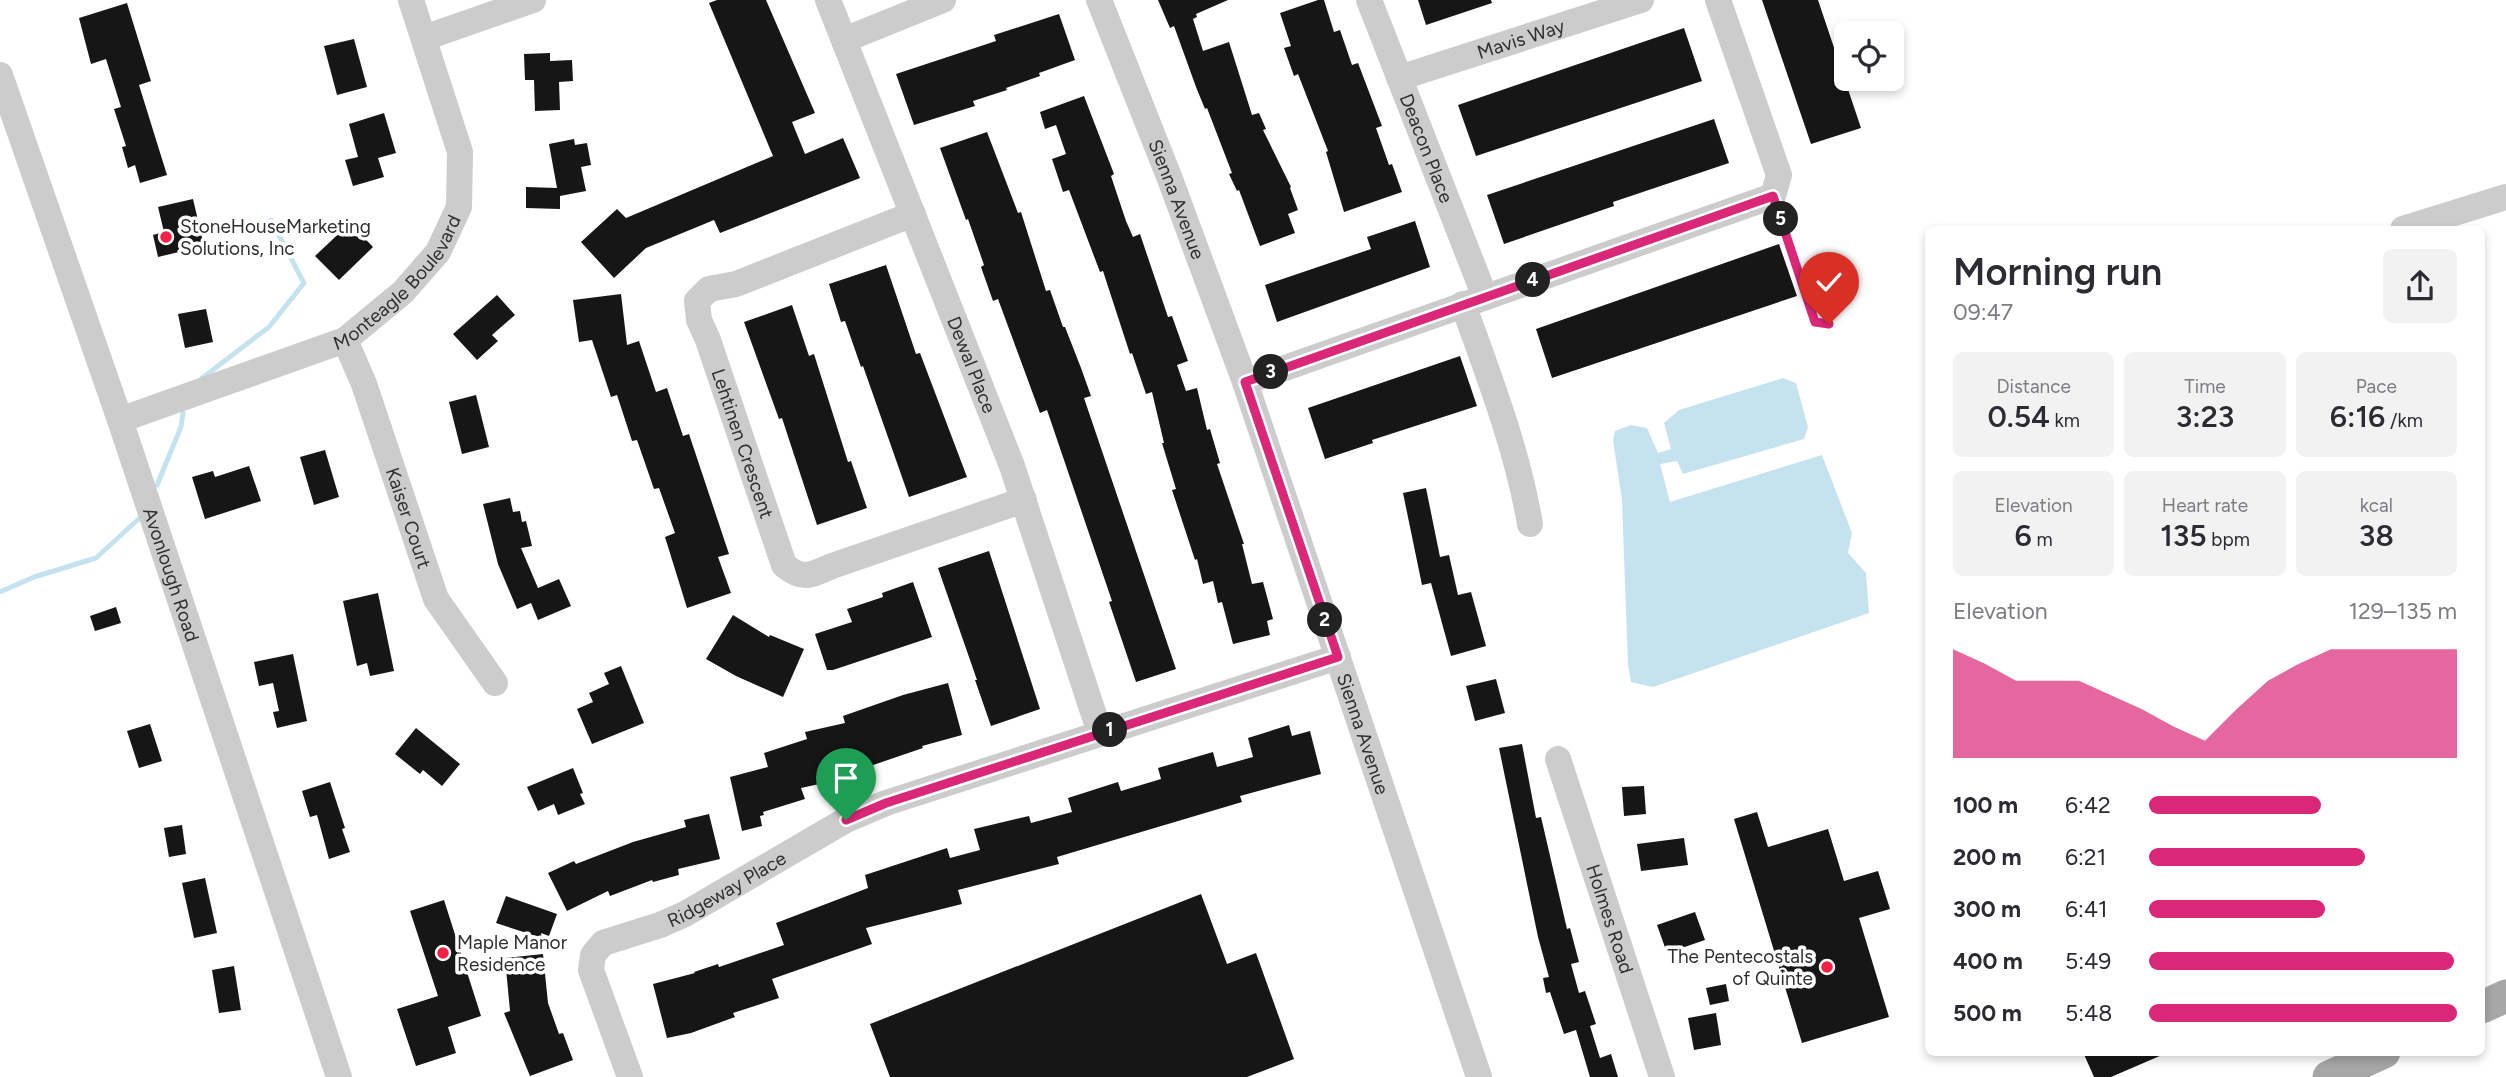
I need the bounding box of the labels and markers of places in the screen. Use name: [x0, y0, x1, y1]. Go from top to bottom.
pin: 5: [1764, 202, 1798, 236]
place label: StoneHouseMarketing Solutions, Inc: [180, 215, 371, 260]
marker: StoneHouseMarketing Solutions, Inc: [158, 229, 174, 245]
pin: [1799, 252, 1859, 324]
pin: 4: [1516, 262, 1550, 298]
pin: 3: [1254, 354, 1288, 390]
pin: 2: [1308, 602, 1342, 638]
pin: 1: [1092, 712, 1128, 748]
pin: [816, 748, 876, 820]
place label: Maple Manor Residence: [457, 931, 568, 976]
marker: Maple Manor Residence: [435, 945, 451, 961]
place label: The Pentecostals of Quinte: [1668, 945, 1813, 990]
marker: The Pentecostals of Quinte: [1819, 959, 1835, 975]

